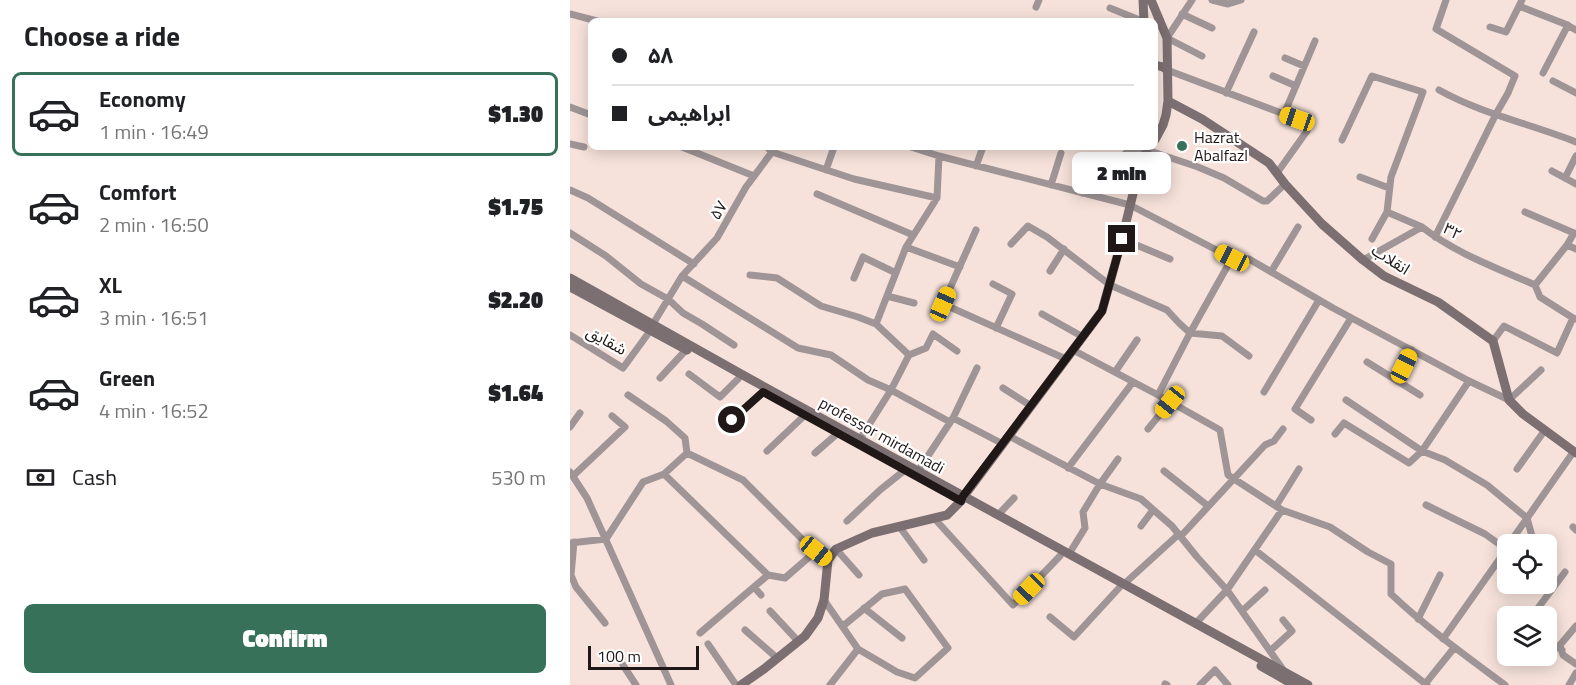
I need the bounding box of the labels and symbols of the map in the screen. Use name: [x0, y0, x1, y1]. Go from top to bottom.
car: [1277, 105, 1317, 133]
place label: Hazrat Abalfazl: [1194, 125, 1248, 167]
marker: Hazrat Abalfazl: [1175, 139, 1189, 153]
callout: 2 min: [1072, 152, 1172, 194]
street label: ۵۷: [703, 196, 733, 224]
street label: ۳۲: [1439, 216, 1467, 246]
route end: [1108, 225, 1135, 252]
street label: انقلاب: [1367, 238, 1415, 280]
car: [1212, 242, 1252, 274]
car: [927, 284, 959, 324]
street label: شقایق: [582, 319, 632, 361]
car: [1388, 346, 1420, 386]
car: [1152, 382, 1188, 422]
street label: professor mirdamadi: [815, 391, 949, 479]
route start: [718, 406, 745, 433]
car: [796, 533, 836, 569]
car: [1010, 570, 1048, 608]
scale bar: [588, 643, 699, 670]

